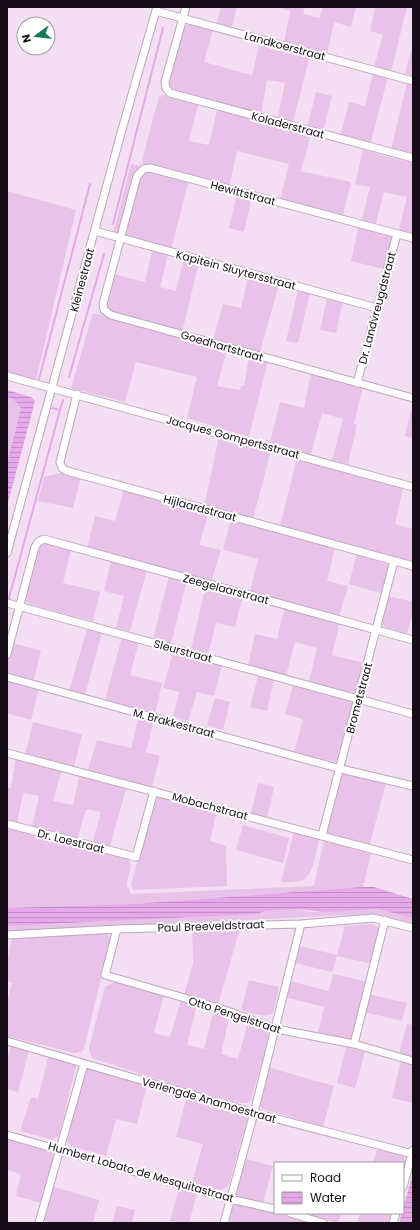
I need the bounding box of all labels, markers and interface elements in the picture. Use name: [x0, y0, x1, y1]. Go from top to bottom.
north arrow: [16, 16, 56, 56]
street label: Landkoerstraat: [243, 28, 327, 64]
text: N: [18, 33, 35, 45]
street label: Koladerstraat: [250, 108, 326, 142]
street label: Hewittstraat: [209, 177, 277, 209]
street label: Kleinestraat: [66, 246, 98, 314]
street label: Kapitein Sluytersstraat: [174, 246, 298, 294]
street label: Dr. Landvreugdstraat: [354, 250, 400, 366]
street label: Goedhartstraat: [179, 327, 265, 365]
street label: Jacques Gompertsstraat: [164, 411, 302, 463]
street label: Hijlaardstraat: [162, 491, 238, 525]
street label: Zeegelaarstraat: [181, 570, 271, 608]
street label: Sleurstraat: [152, 636, 214, 666]
street label: Brometstraat: [342, 661, 376, 735]
street label: M. Brakkestraat: [131, 704, 217, 742]
street label: Mobachstraat: [170, 788, 250, 824]
street label: Dr. Loestraat: [36, 825, 106, 857]
street label: Paul Breeveldstraat: [157, 916, 265, 936]
street label: Otto Pengelstraat: [187, 992, 283, 1038]
street label: Verlengde Anamoestraat: [140, 1073, 278, 1127]
street label: Humbert Lobato de Mesquitastraat: [46, 1138, 236, 1206]
legend: [274, 1162, 404, 1214]
text: Road: [310, 1169, 341, 1186]
text: Water: [310, 1189, 347, 1206]

